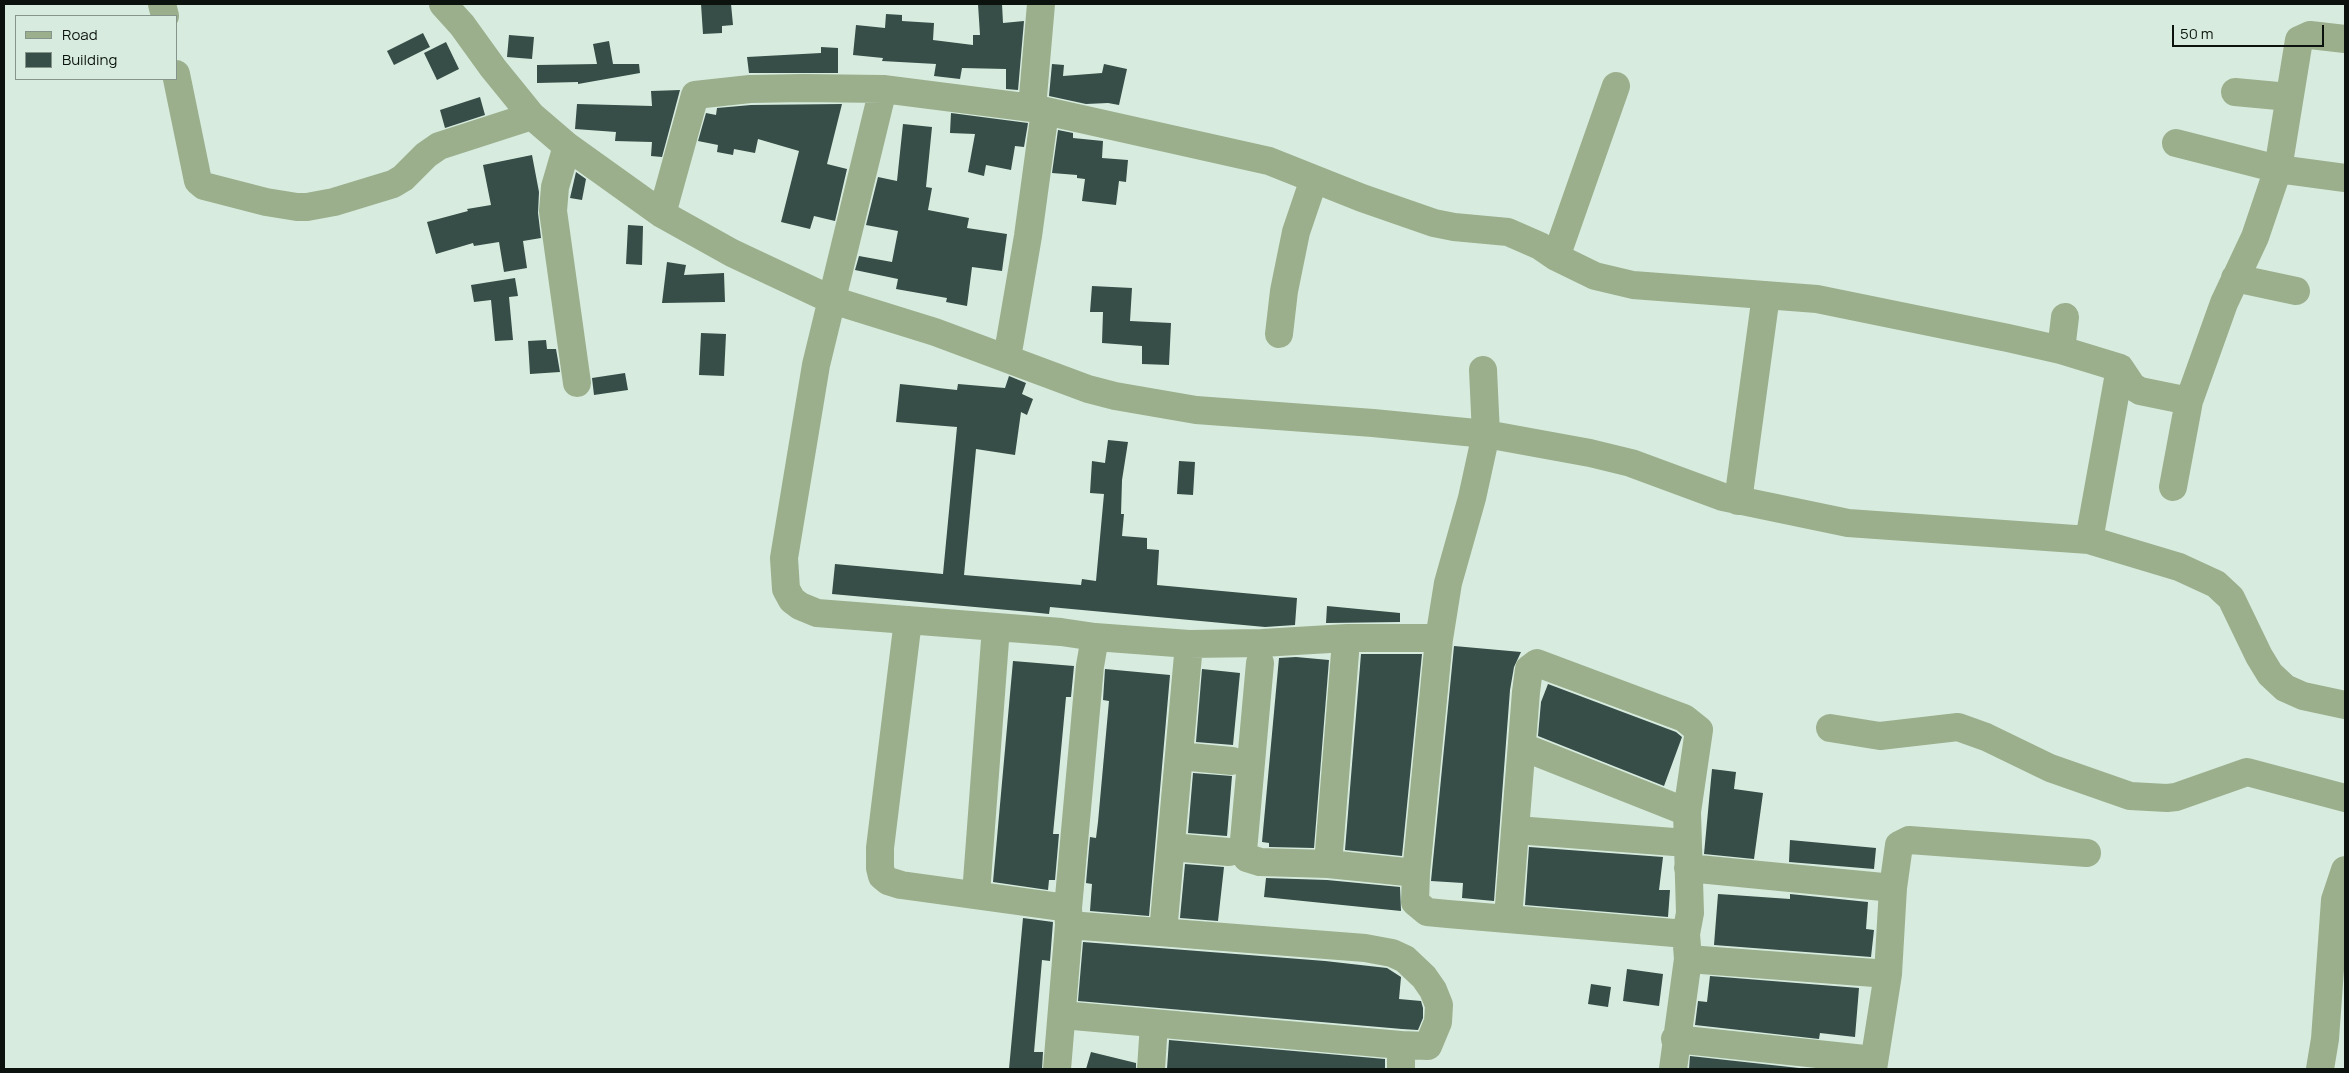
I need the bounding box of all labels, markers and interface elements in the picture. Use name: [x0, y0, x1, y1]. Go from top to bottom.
legend: [15, 15, 178, 80]
scale bar: [2174, 15, 2326, 47]
text: 50 m: [2180, 23, 2214, 44]
text: Road: [62, 24, 98, 45]
text: Building: [62, 49, 117, 70]

